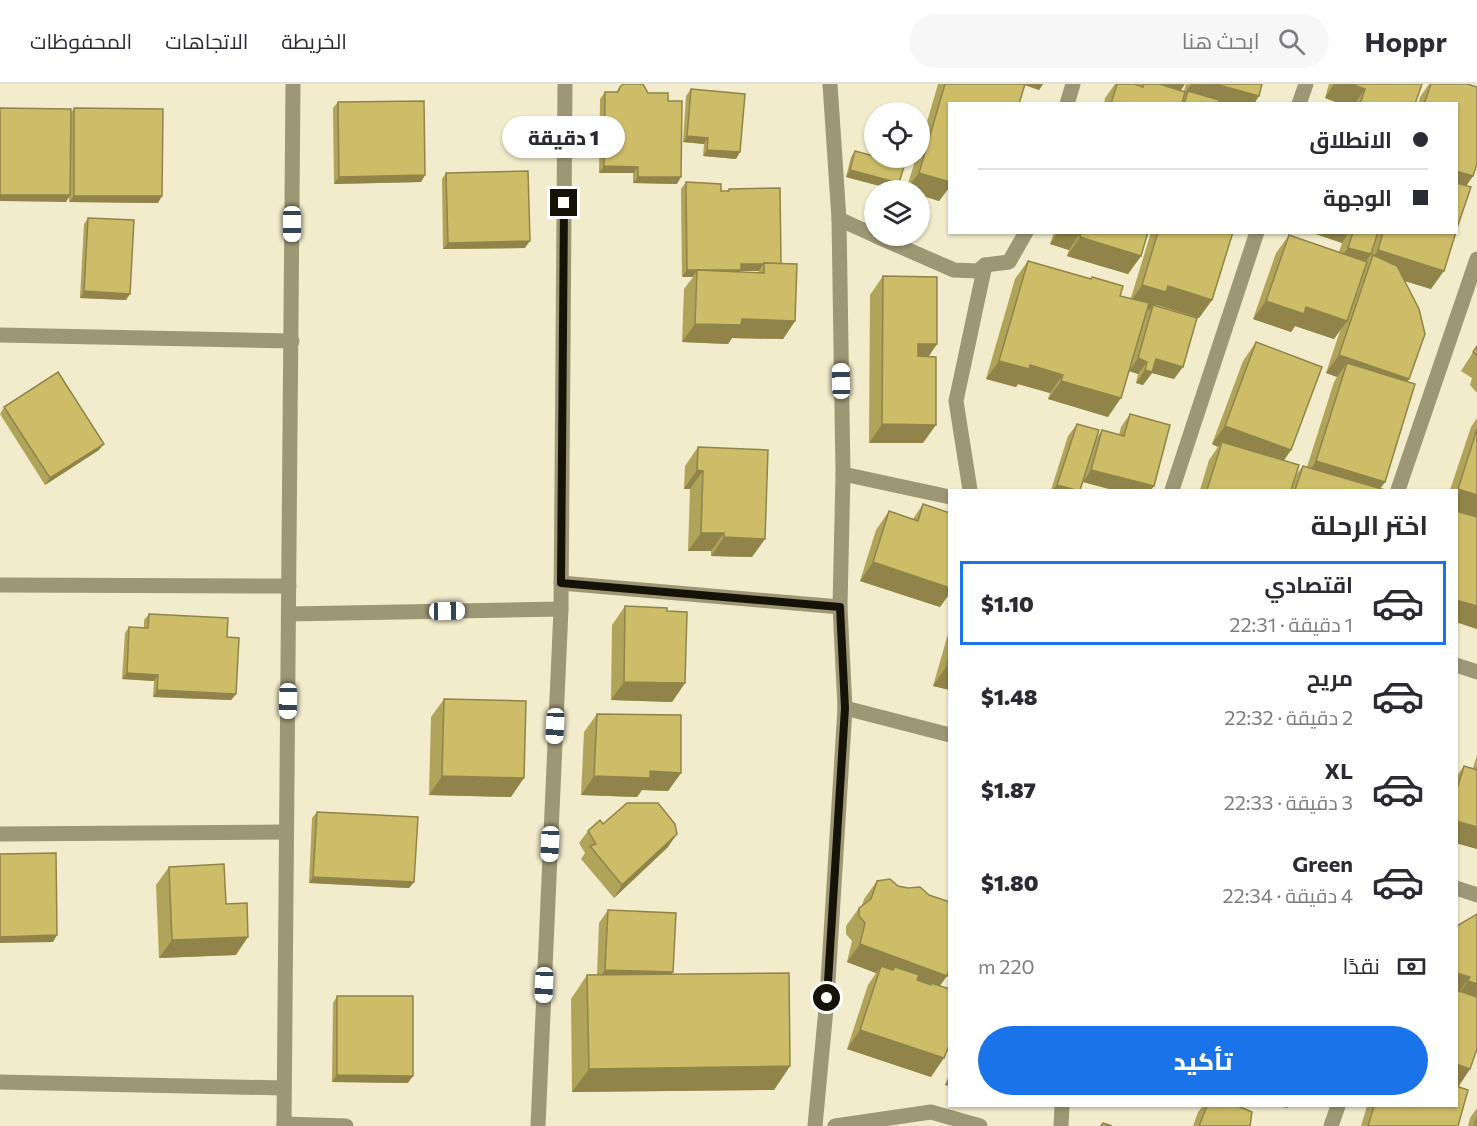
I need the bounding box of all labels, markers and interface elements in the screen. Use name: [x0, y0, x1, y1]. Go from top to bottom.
search box: [909, 14, 1329, 68]
text: Hoppr: [1365, 24, 1447, 58]
icon: search: [1275, 25, 1308, 58]
text: ابحث هنا: [1182, 27, 1260, 54]
text: المحفوظات: [30, 28, 132, 53]
text: الاتجاهات: [165, 28, 248, 53]
text: الخريطة: [281, 28, 347, 53]
map controls: [864, 102, 930, 246]
button: locate: [864, 102, 930, 168]
callout: 1 دقيقة: [502, 116, 626, 158]
text: 1 دقيقة: [528, 125, 599, 149]
text: الانطلاق: [1309, 126, 1392, 153]
button: layers: [864, 180, 930, 246]
text: الوجهة: [1323, 184, 1392, 211]
route end: [550, 189, 577, 216]
car: [283, 206, 301, 242]
car: [832, 363, 850, 399]
text: اختر الرحلة: [1311, 508, 1428, 541]
text: اقتصادي: [1264, 571, 1353, 598]
icon: car: [1371, 576, 1425, 630]
text: $1.10: [981, 590, 1034, 617]
car: [429, 602, 465, 620]
text: 1 دقيقة · 22:31: [1229, 612, 1353, 636]
text: مريح: [1307, 664, 1353, 691]
icon: car: [1371, 669, 1425, 723]
car: [279, 683, 297, 719]
text: $1.48: [981, 683, 1038, 710]
text: 2 دقيقة · 22:32: [1224, 705, 1353, 729]
car: [545, 708, 565, 744]
text: XL: [1325, 757, 1353, 784]
icon: car: [1371, 762, 1425, 816]
text: $1.87: [981, 776, 1036, 803]
text: 3 دقيقة · 22:33: [1224, 790, 1353, 814]
car: [540, 826, 560, 862]
text: Green: [1292, 850, 1353, 877]
icon: car: [1371, 855, 1425, 909]
text: $1.80: [981, 869, 1038, 896]
text: 4 دقيقة · 22:34: [1222, 883, 1353, 907]
icon: cash: [1395, 950, 1428, 983]
text: نقدًا: [1342, 952, 1380, 979]
text: 220 m: [978, 954, 1034, 978]
car: [534, 967, 554, 1003]
route start: [813, 984, 840, 1011]
button: تأكيد: [978, 1026, 1428, 1095]

